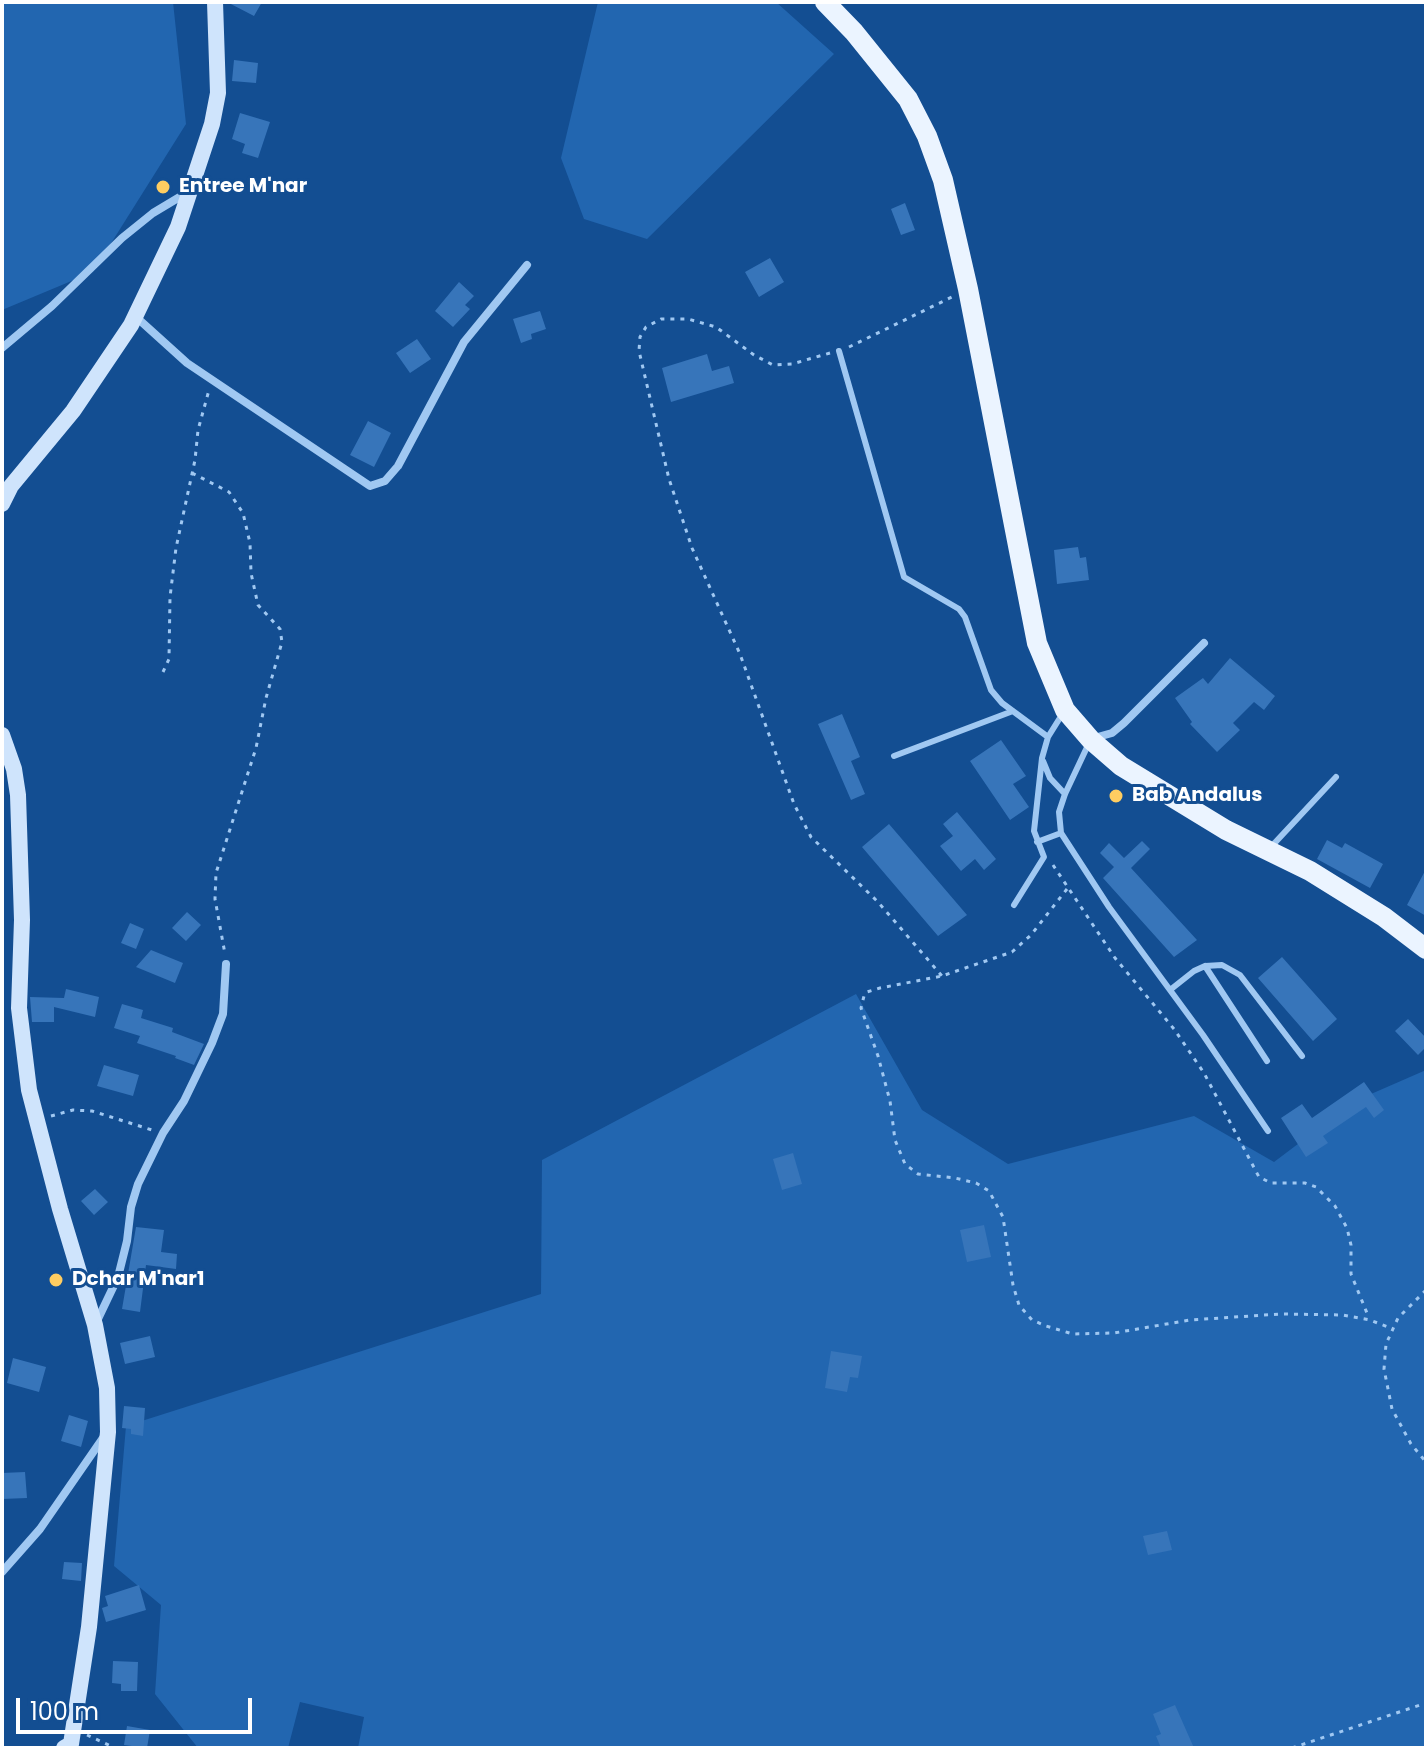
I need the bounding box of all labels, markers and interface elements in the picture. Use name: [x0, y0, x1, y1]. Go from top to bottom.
place label: Entree M'nar: [179, 175, 307, 199]
marker: Entree M'nar: [154, 178, 172, 196]
place label: Bab Andalus: [1132, 784, 1262, 808]
marker: Bab Andalus: [1107, 787, 1125, 805]
place label: Dchar M'nar1: [72, 1268, 204, 1292]
marker: Dchar M'nar1: [47, 1271, 65, 1289]
scale bar: [20, 1682, 256, 1732]
text: 100 m: [30, 1695, 99, 1728]

